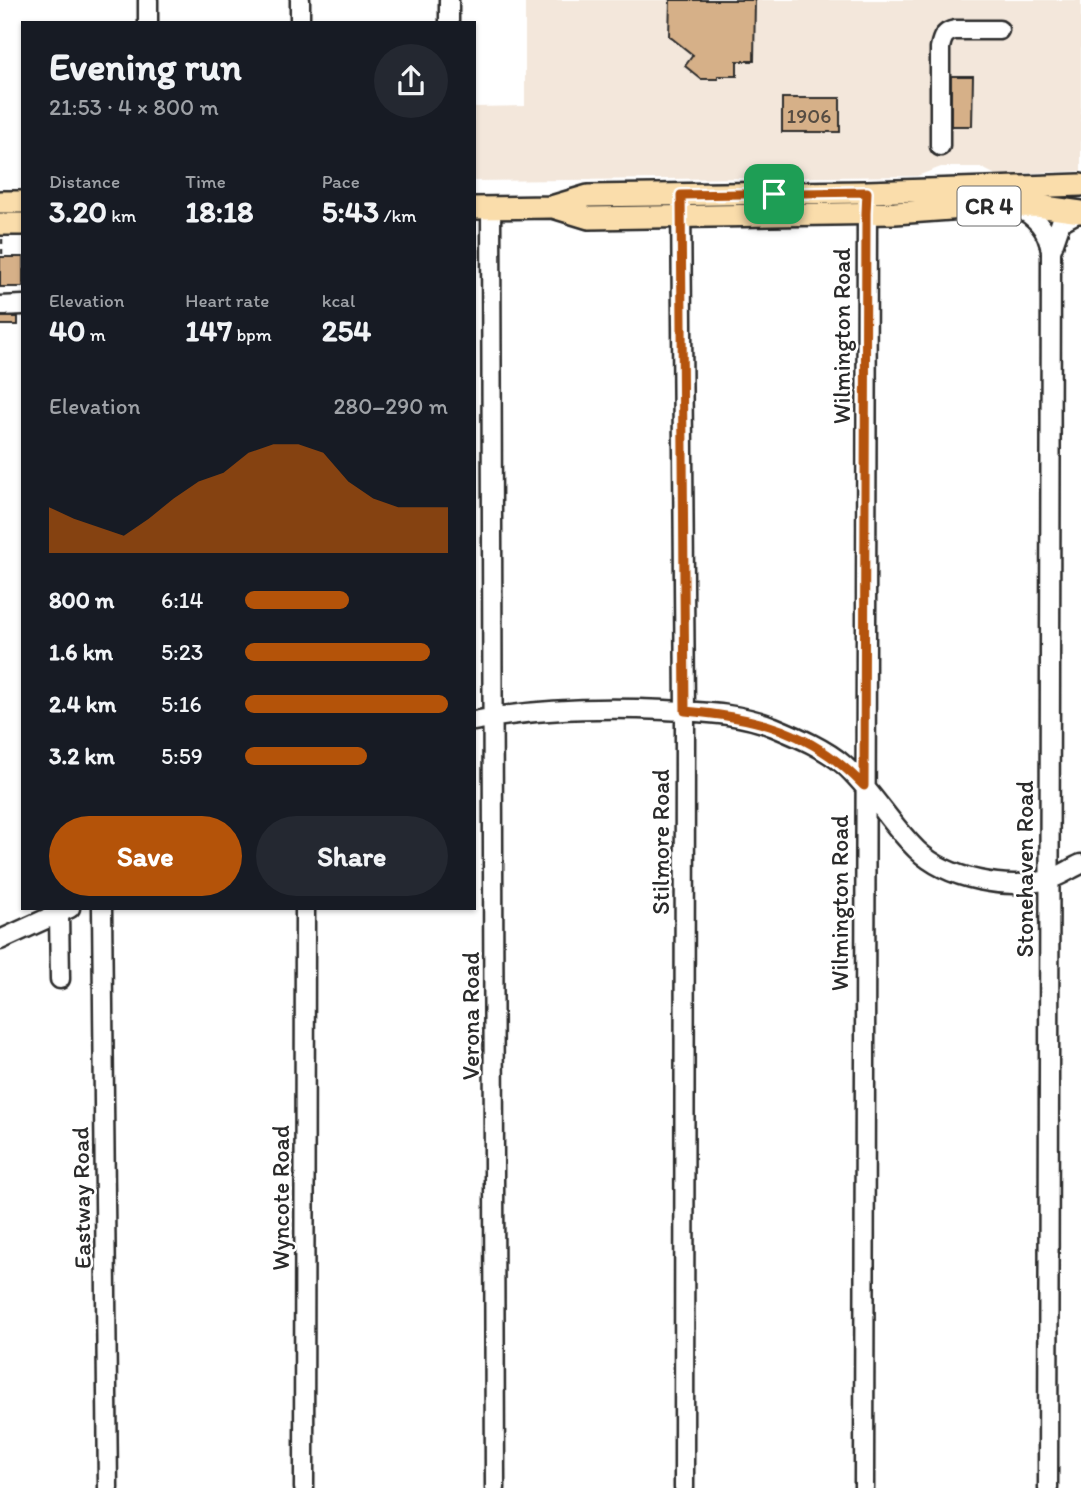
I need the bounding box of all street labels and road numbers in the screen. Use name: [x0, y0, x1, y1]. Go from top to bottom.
road number: CR 4: [958, 186, 1020, 226]
street label: Wilmington Road: [827, 248, 856, 424]
street label: Stilmore Road: [646, 769, 675, 915]
street label: Stonehaven Road: [1010, 780, 1039, 958]
street label: Wilmington Road: [825, 815, 854, 991]
street label: Verona Road: [456, 952, 485, 1080]
street label: Wyncote Road: [266, 1125, 295, 1271]
street label: Eastway Road: [65, 1126, 97, 1269]

